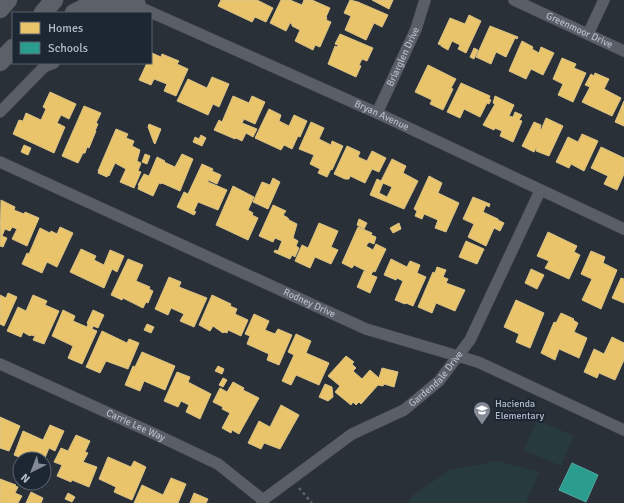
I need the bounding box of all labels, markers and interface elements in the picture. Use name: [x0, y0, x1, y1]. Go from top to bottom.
street label: Greenmoor Drive: [544, 10, 615, 51]
legend: [12, 12, 152, 64]
text: Homes: [48, 21, 83, 36]
street label: Briarglen Drive: [384, 25, 422, 88]
text: Schools: [48, 41, 88, 56]
street label: Bryan Avenue: [353, 98, 411, 133]
street label: Rodney Drive: [281, 286, 337, 320]
street label: Gardendale Drive: [406, 349, 466, 410]
place label: Hacienda Elementary: [495, 398, 544, 422]
school or university icon: Hacienda Elementary: [472, 400, 492, 425]
street label: Carrie Lee Way: [104, 407, 167, 444]
north arrow: [12, 451, 52, 491]
text: N: [18, 471, 33, 485]

